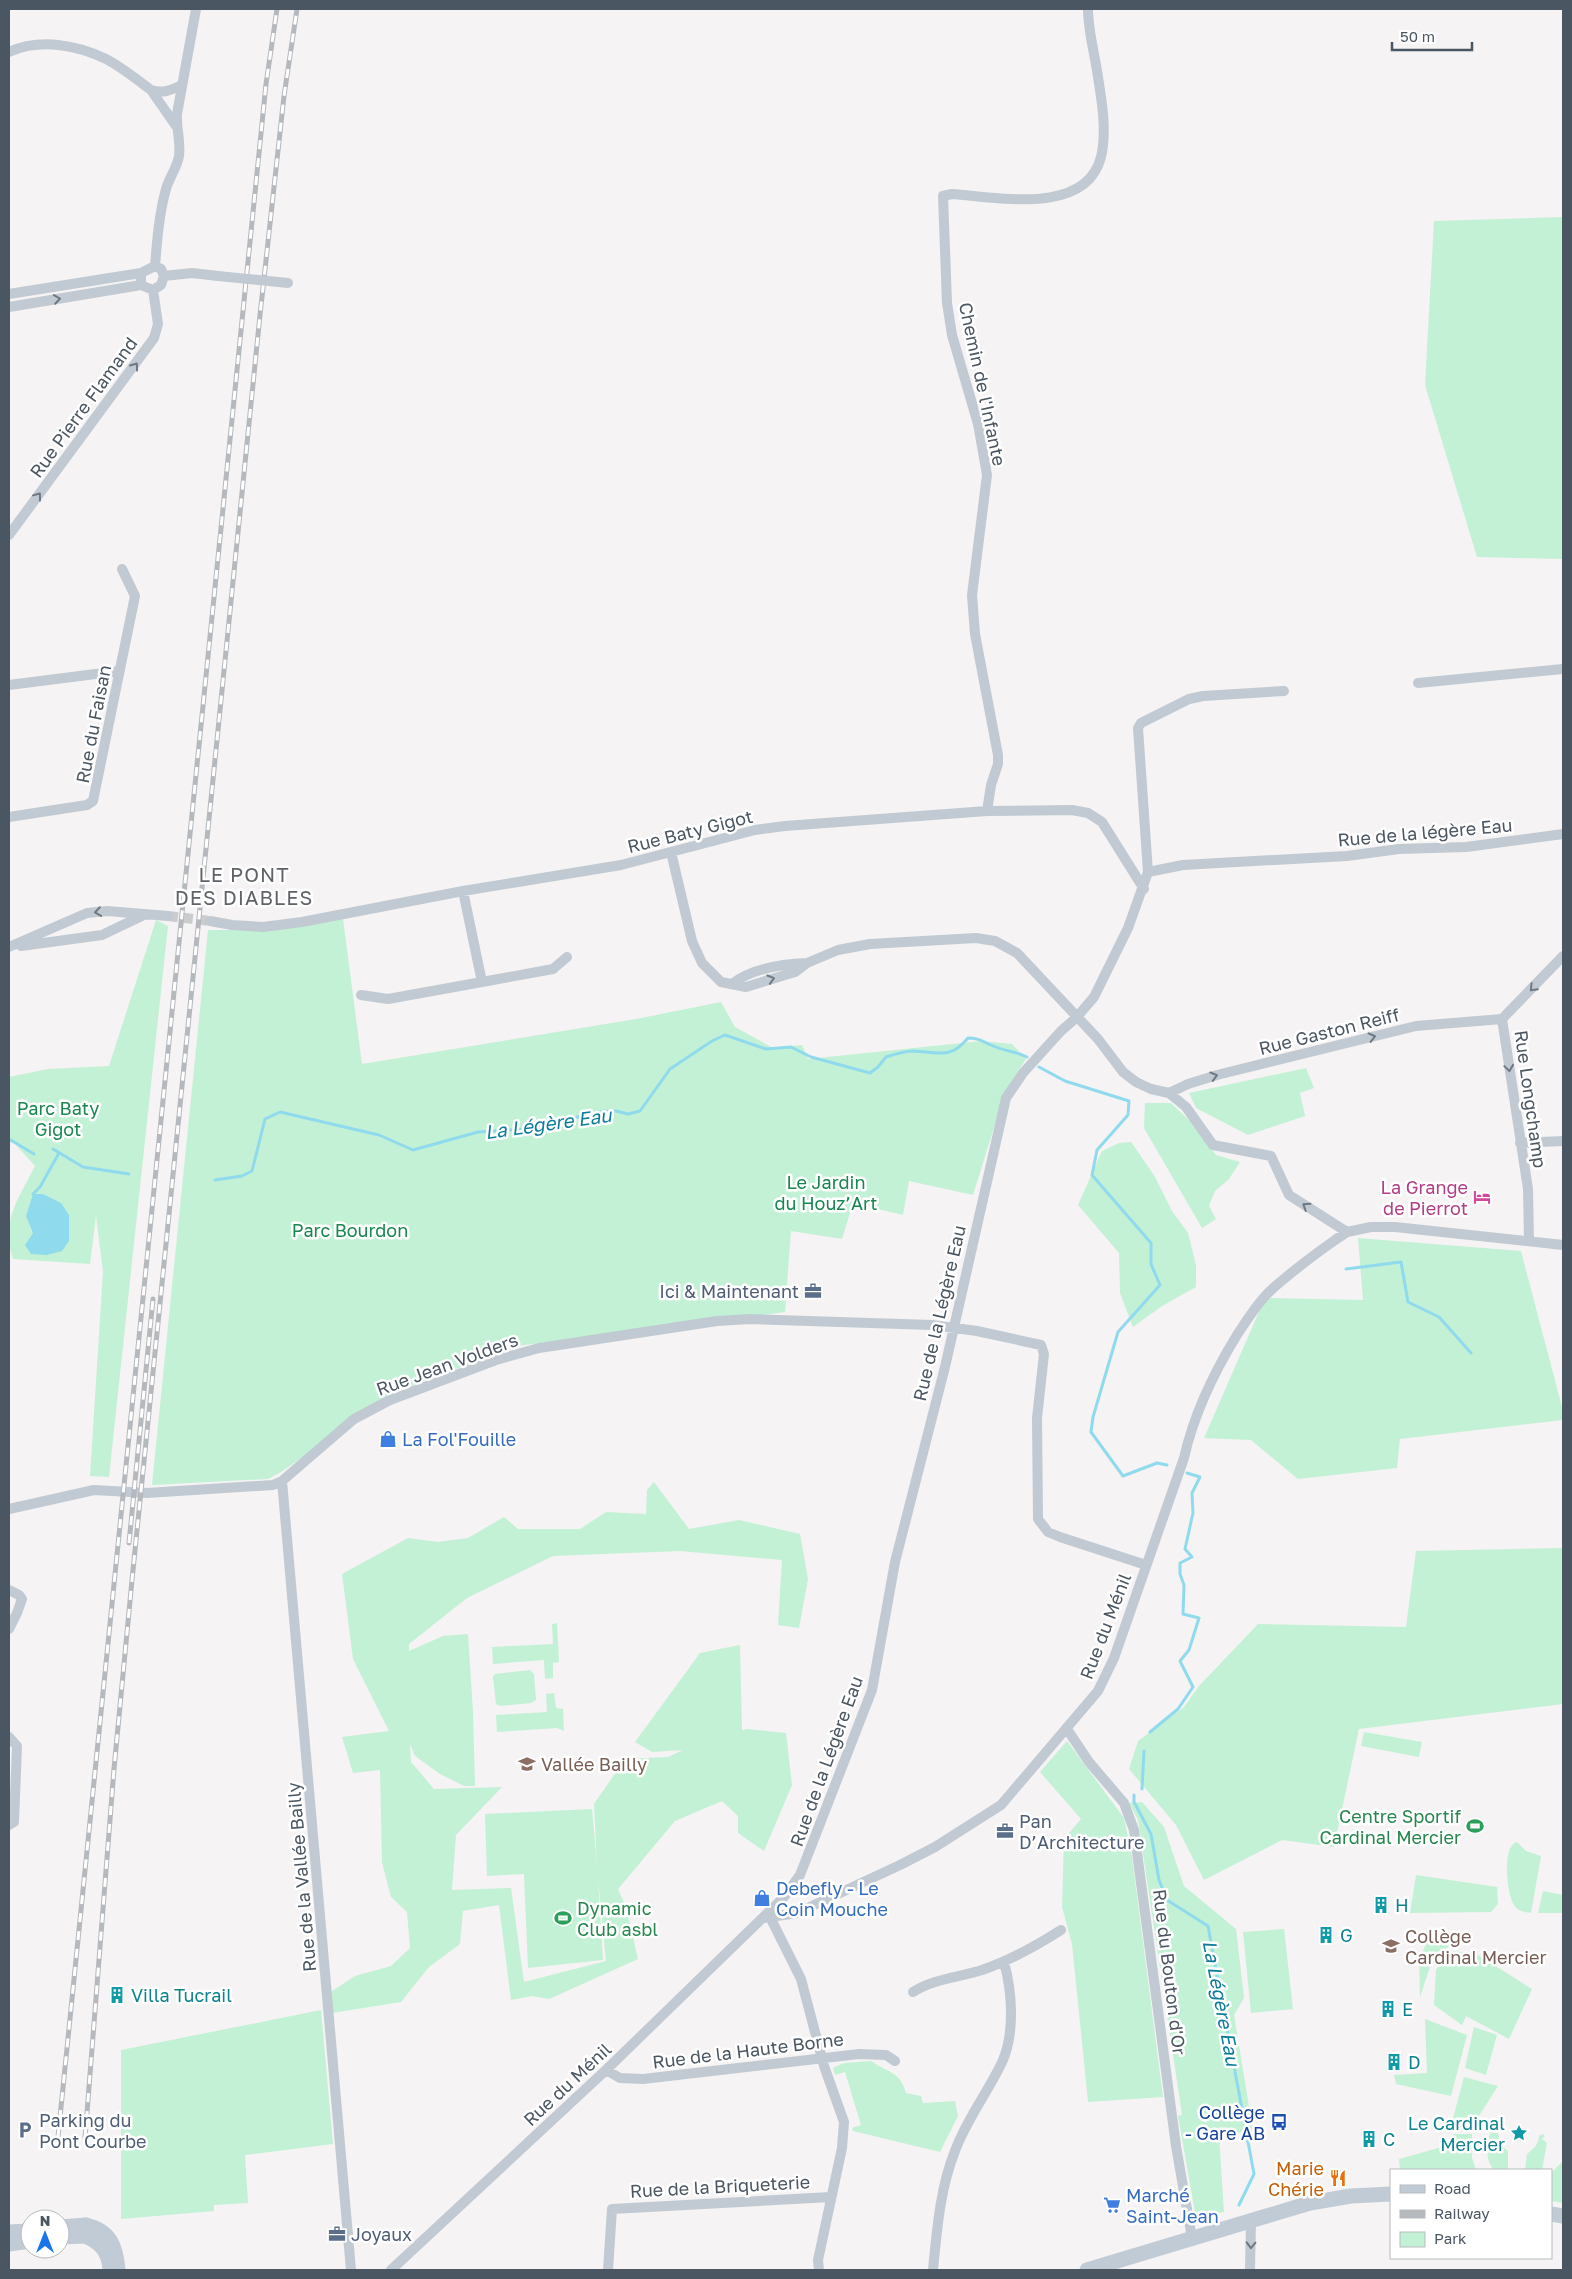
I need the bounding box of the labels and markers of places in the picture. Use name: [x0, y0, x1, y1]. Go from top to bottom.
place label: La Grange de Pierrot: [1381, 1176, 1468, 1219]
hotel icon: La Grange de Pierrot: [1472, 1187, 1492, 1207]
place label: Ici & Maintenant: [659, 1280, 799, 1302]
office icon: Ici & Maintenant: [803, 1281, 823, 1301]
place label: La Fol'Fouille: [402, 1428, 516, 1450]
shop icon: La Fol'Fouille: [378, 1429, 398, 1449]
place label: Vallée Bailly: [541, 1753, 647, 1775]
school or university icon: Vallée Bailly: [517, 1754, 537, 1774]
place label: Centre Sportif Cardinal Mercier: [1320, 1805, 1461, 1848]
place label: Pan D’Architecture: [1019, 1810, 1144, 1853]
sports icon: Centre Sportif Cardinal Mercier: [1465, 1816, 1485, 1836]
office icon: Pan D’Architecture: [995, 1821, 1015, 1841]
place label: Debefly - Le Coin Mouche: [776, 1877, 888, 1920]
shop icon: Debefly - Le Coin Mouche: [752, 1888, 772, 1908]
place label: H: [1395, 1894, 1409, 1916]
building icon: H: [1371, 1895, 1391, 1915]
place label: Dynamic Club asbl: [577, 1897, 658, 1940]
sports icon: Dynamic Club asbl: [553, 1908, 573, 1928]
place label: G: [1340, 1924, 1353, 1946]
building icon: G: [1316, 1925, 1336, 1945]
place label: Collège Cardinal Mercier: [1405, 1925, 1547, 1968]
school or university icon: Collège Cardinal Mercier: [1381, 1936, 1401, 1956]
place label: Villa Tucrail: [131, 1984, 232, 2006]
building icon: Villa Tucrail: [107, 1985, 127, 2005]
place label: E: [1402, 1998, 1413, 2020]
building icon: E: [1378, 1999, 1398, 2019]
place label: D: [1408, 2051, 1421, 2073]
building icon: D: [1384, 2052, 1404, 2072]
place label: Collège - Gare AB: [1185, 2101, 1265, 2144]
place label: Parking du Pont Courbe: [39, 2109, 146, 2152]
bus stop icon: Collège - Gare AB: [1269, 2112, 1289, 2132]
place label: Le Cardinal Mercier: [1408, 2112, 1505, 2155]
parking icon: Parking du Pont Courbe: [15, 2120, 35, 2140]
place icon: Le Cardinal Mercier: [1509, 2123, 1529, 2143]
place label: C: [1383, 2128, 1395, 2150]
building icon: C: [1359, 2129, 1379, 2149]
place label: Marie Chérie: [1268, 2157, 1324, 2200]
restaurant icon: Marie Chérie: [1328, 2168, 1348, 2188]
place label: Marché Saint-Jean: [1126, 2184, 1219, 2227]
supermarket icon: Marché Saint-Jean: [1102, 2195, 1122, 2215]
place label: Joyaux: [351, 2223, 412, 2245]
office icon: Joyaux: [327, 2224, 347, 2244]

